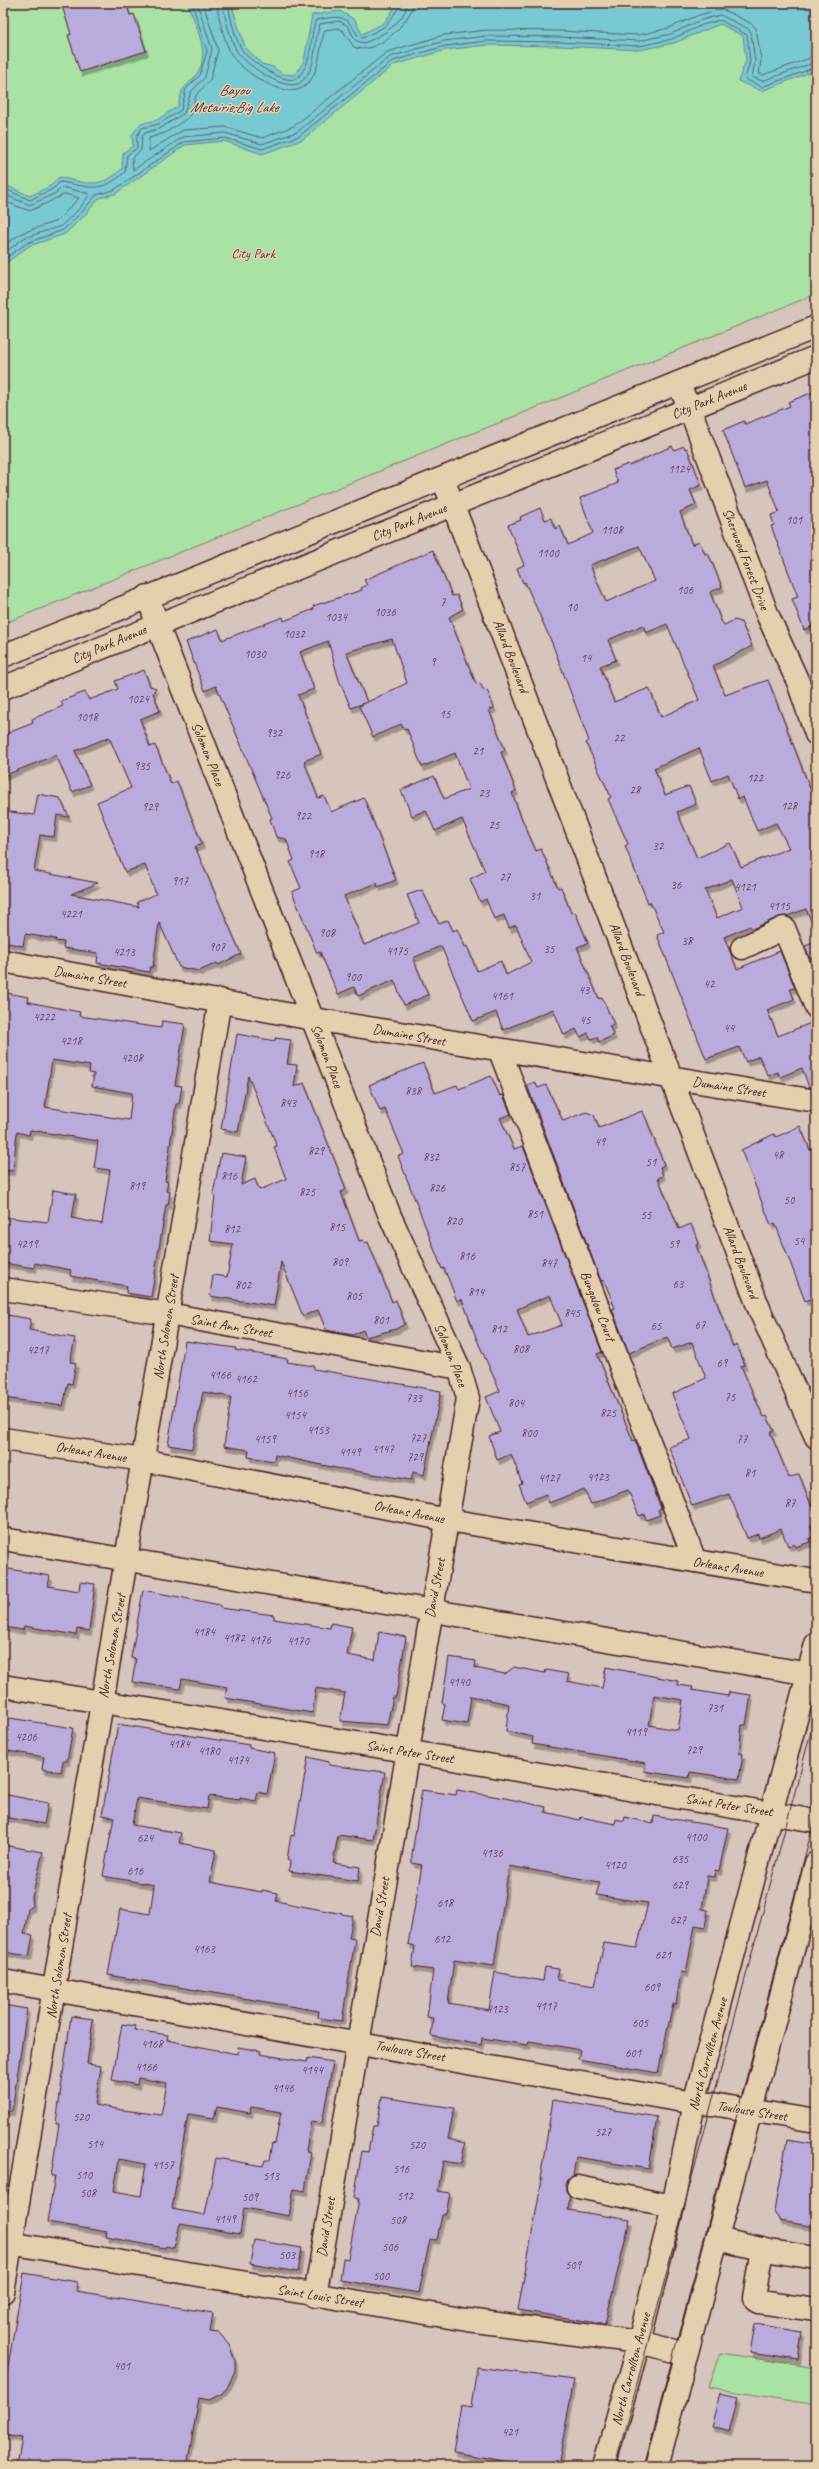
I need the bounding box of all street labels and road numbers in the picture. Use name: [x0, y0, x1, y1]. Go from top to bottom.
street label: City Park Avenue: [669, 377, 750, 423]
street label: City Park Avenue: [369, 499, 450, 545]
street label: Sherwood Forest Drive: [719, 506, 774, 614]
street label: Allard Boulevard: [489, 617, 534, 697]
street label: City Park Avenue: [69, 620, 150, 667]
street label: Solomon Place: [188, 720, 229, 789]
street label: Allard Boulevard: [605, 920, 650, 1000]
street label: Dumaine Street: [52, 962, 129, 992]
street label: Dumaine Street: [371, 1020, 448, 1050]
street label: Solomon Place: [307, 1022, 347, 1092]
street label: Dumaine Street: [691, 1073, 768, 1101]
street label: Allard Boulevard: [719, 1223, 764, 1303]
street label: Bungalow Court: [577, 1269, 620, 1346]
street label: North Solomon Street: [149, 1271, 183, 1380]
street label: Saint Ann Street: [189, 1310, 275, 1342]
street label: Solomon Place: [431, 1321, 472, 1390]
street label: Orleans Avenue: [54, 1438, 129, 1466]
street label: Orleans Avenue: [372, 1497, 447, 1527]
street label: Orleans Avenue: [691, 1553, 766, 1581]
street label: David Street: [421, 1555, 449, 1619]
street label: North Solomon Street: [94, 1590, 130, 1699]
street label: Saint Peter Street: [365, 1737, 456, 1768]
street label: Saint Peter Street: [684, 1790, 775, 1821]
street label: David Street: [366, 1875, 394, 1938]
street label: North Solomon Street: [42, 1910, 76, 2019]
street label: North Carrollton Avenue: [685, 1994, 732, 2112]
street label: Toulouse Street: [374, 2036, 448, 2066]
street label: Toulouse Street: [716, 2097, 790, 2125]
street label: David Street: [313, 2195, 339, 2258]
street label: Saint Louis Street: [276, 2281, 366, 2312]
street label: North Carrollton Avenue: [608, 2309, 655, 2427]

